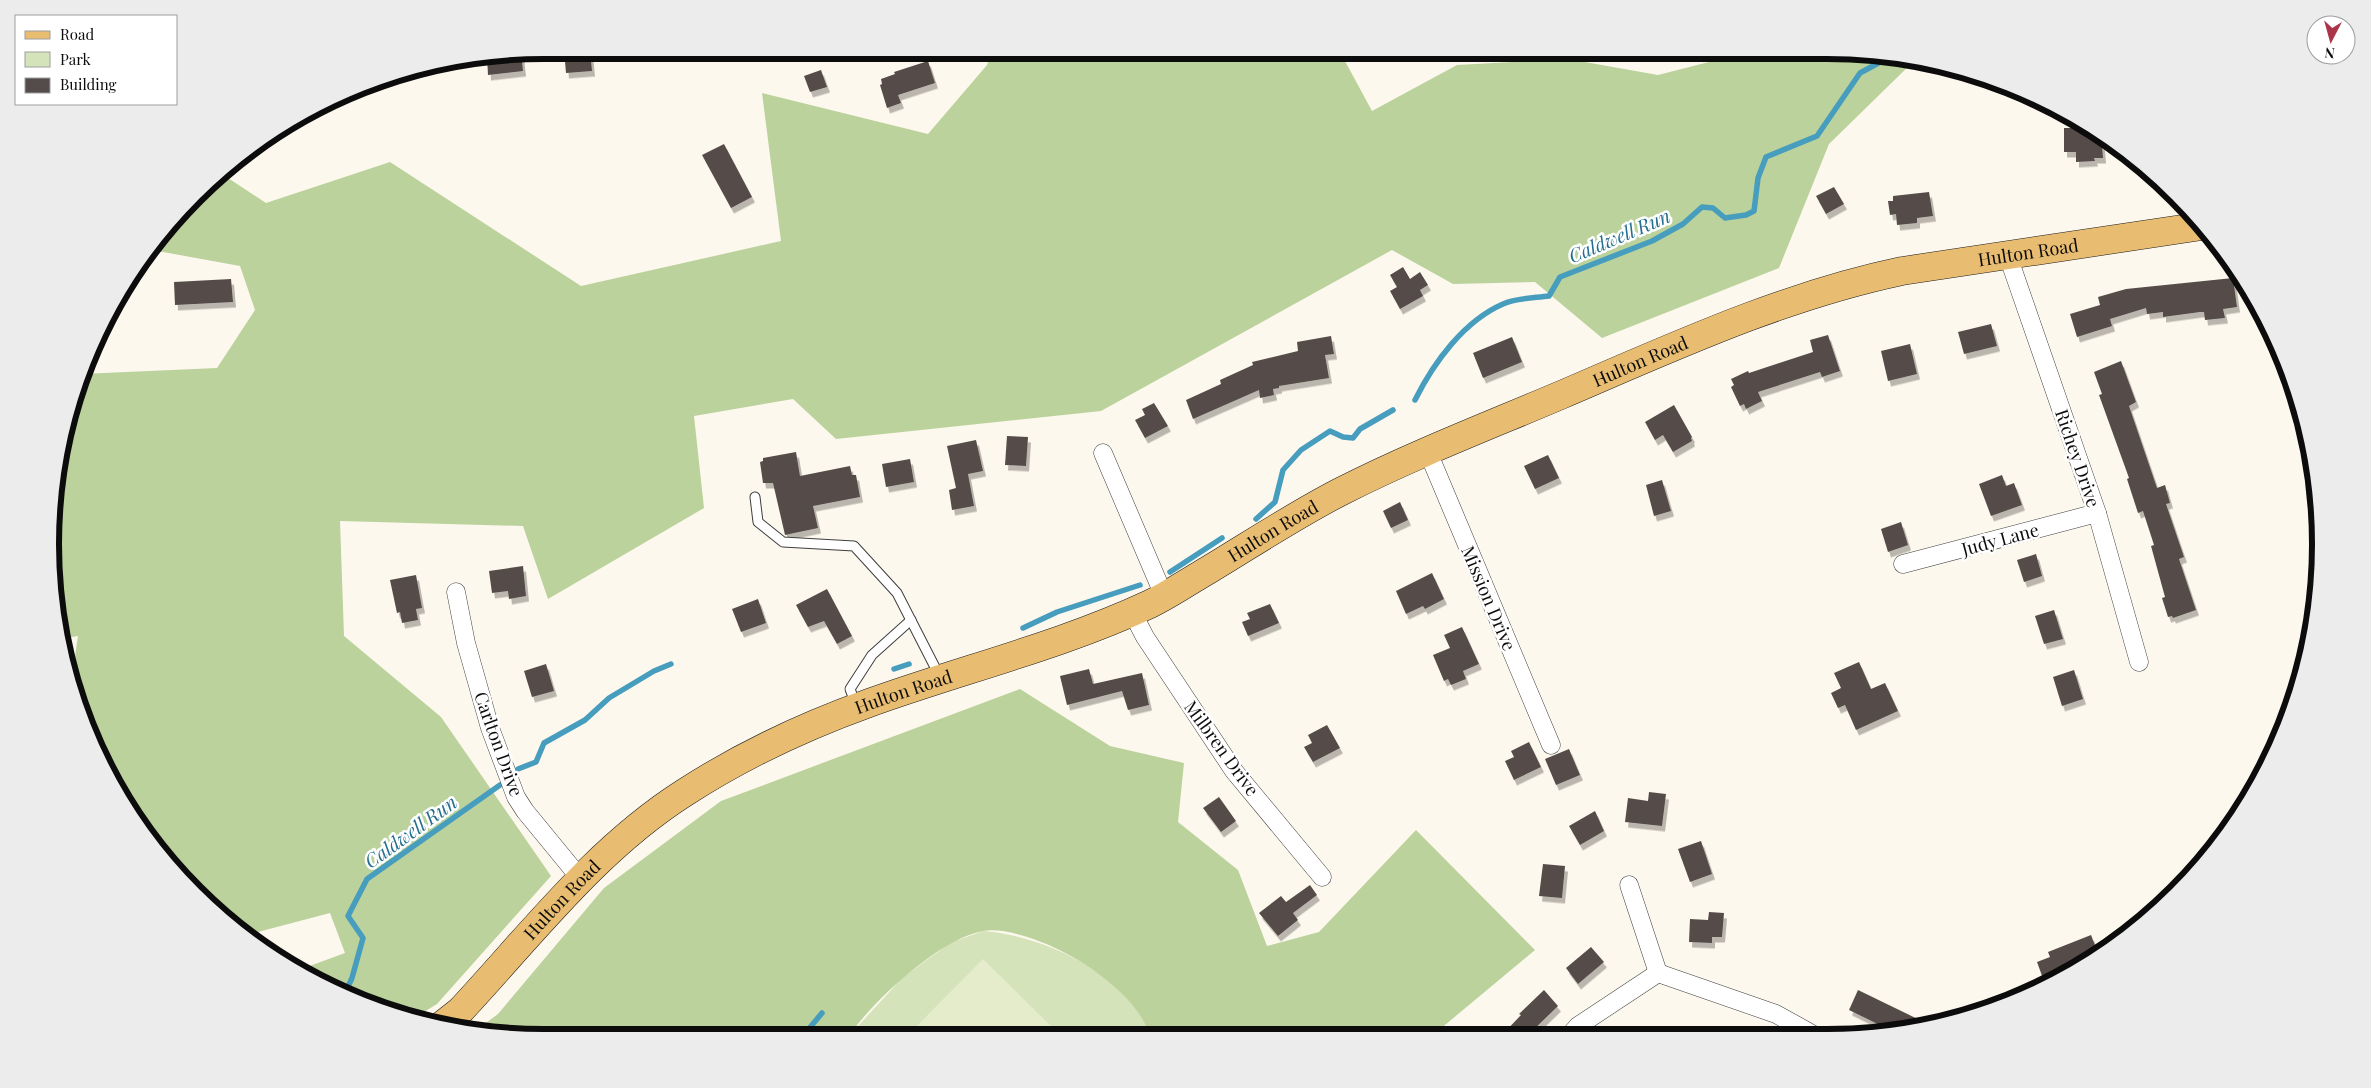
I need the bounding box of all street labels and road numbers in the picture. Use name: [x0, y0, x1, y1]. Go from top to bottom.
street label: Hulton Road: [1976, 233, 2081, 271]
street label: Hulton Road: [1589, 330, 1692, 392]
street label: Richey Drive: [2050, 406, 2106, 510]
street label: Hulton Road: [1223, 494, 1323, 567]
street label: Judy Lane: [1958, 517, 2041, 561]
street label: Mission Drive: [1456, 542, 1522, 654]
street label: Hulton Road: [851, 664, 956, 719]
street label: Carlton Drive: [469, 688, 529, 800]
street label: Milbren Drive: [1179, 696, 1265, 800]
street label: Hulton Road: [518, 854, 606, 945]

